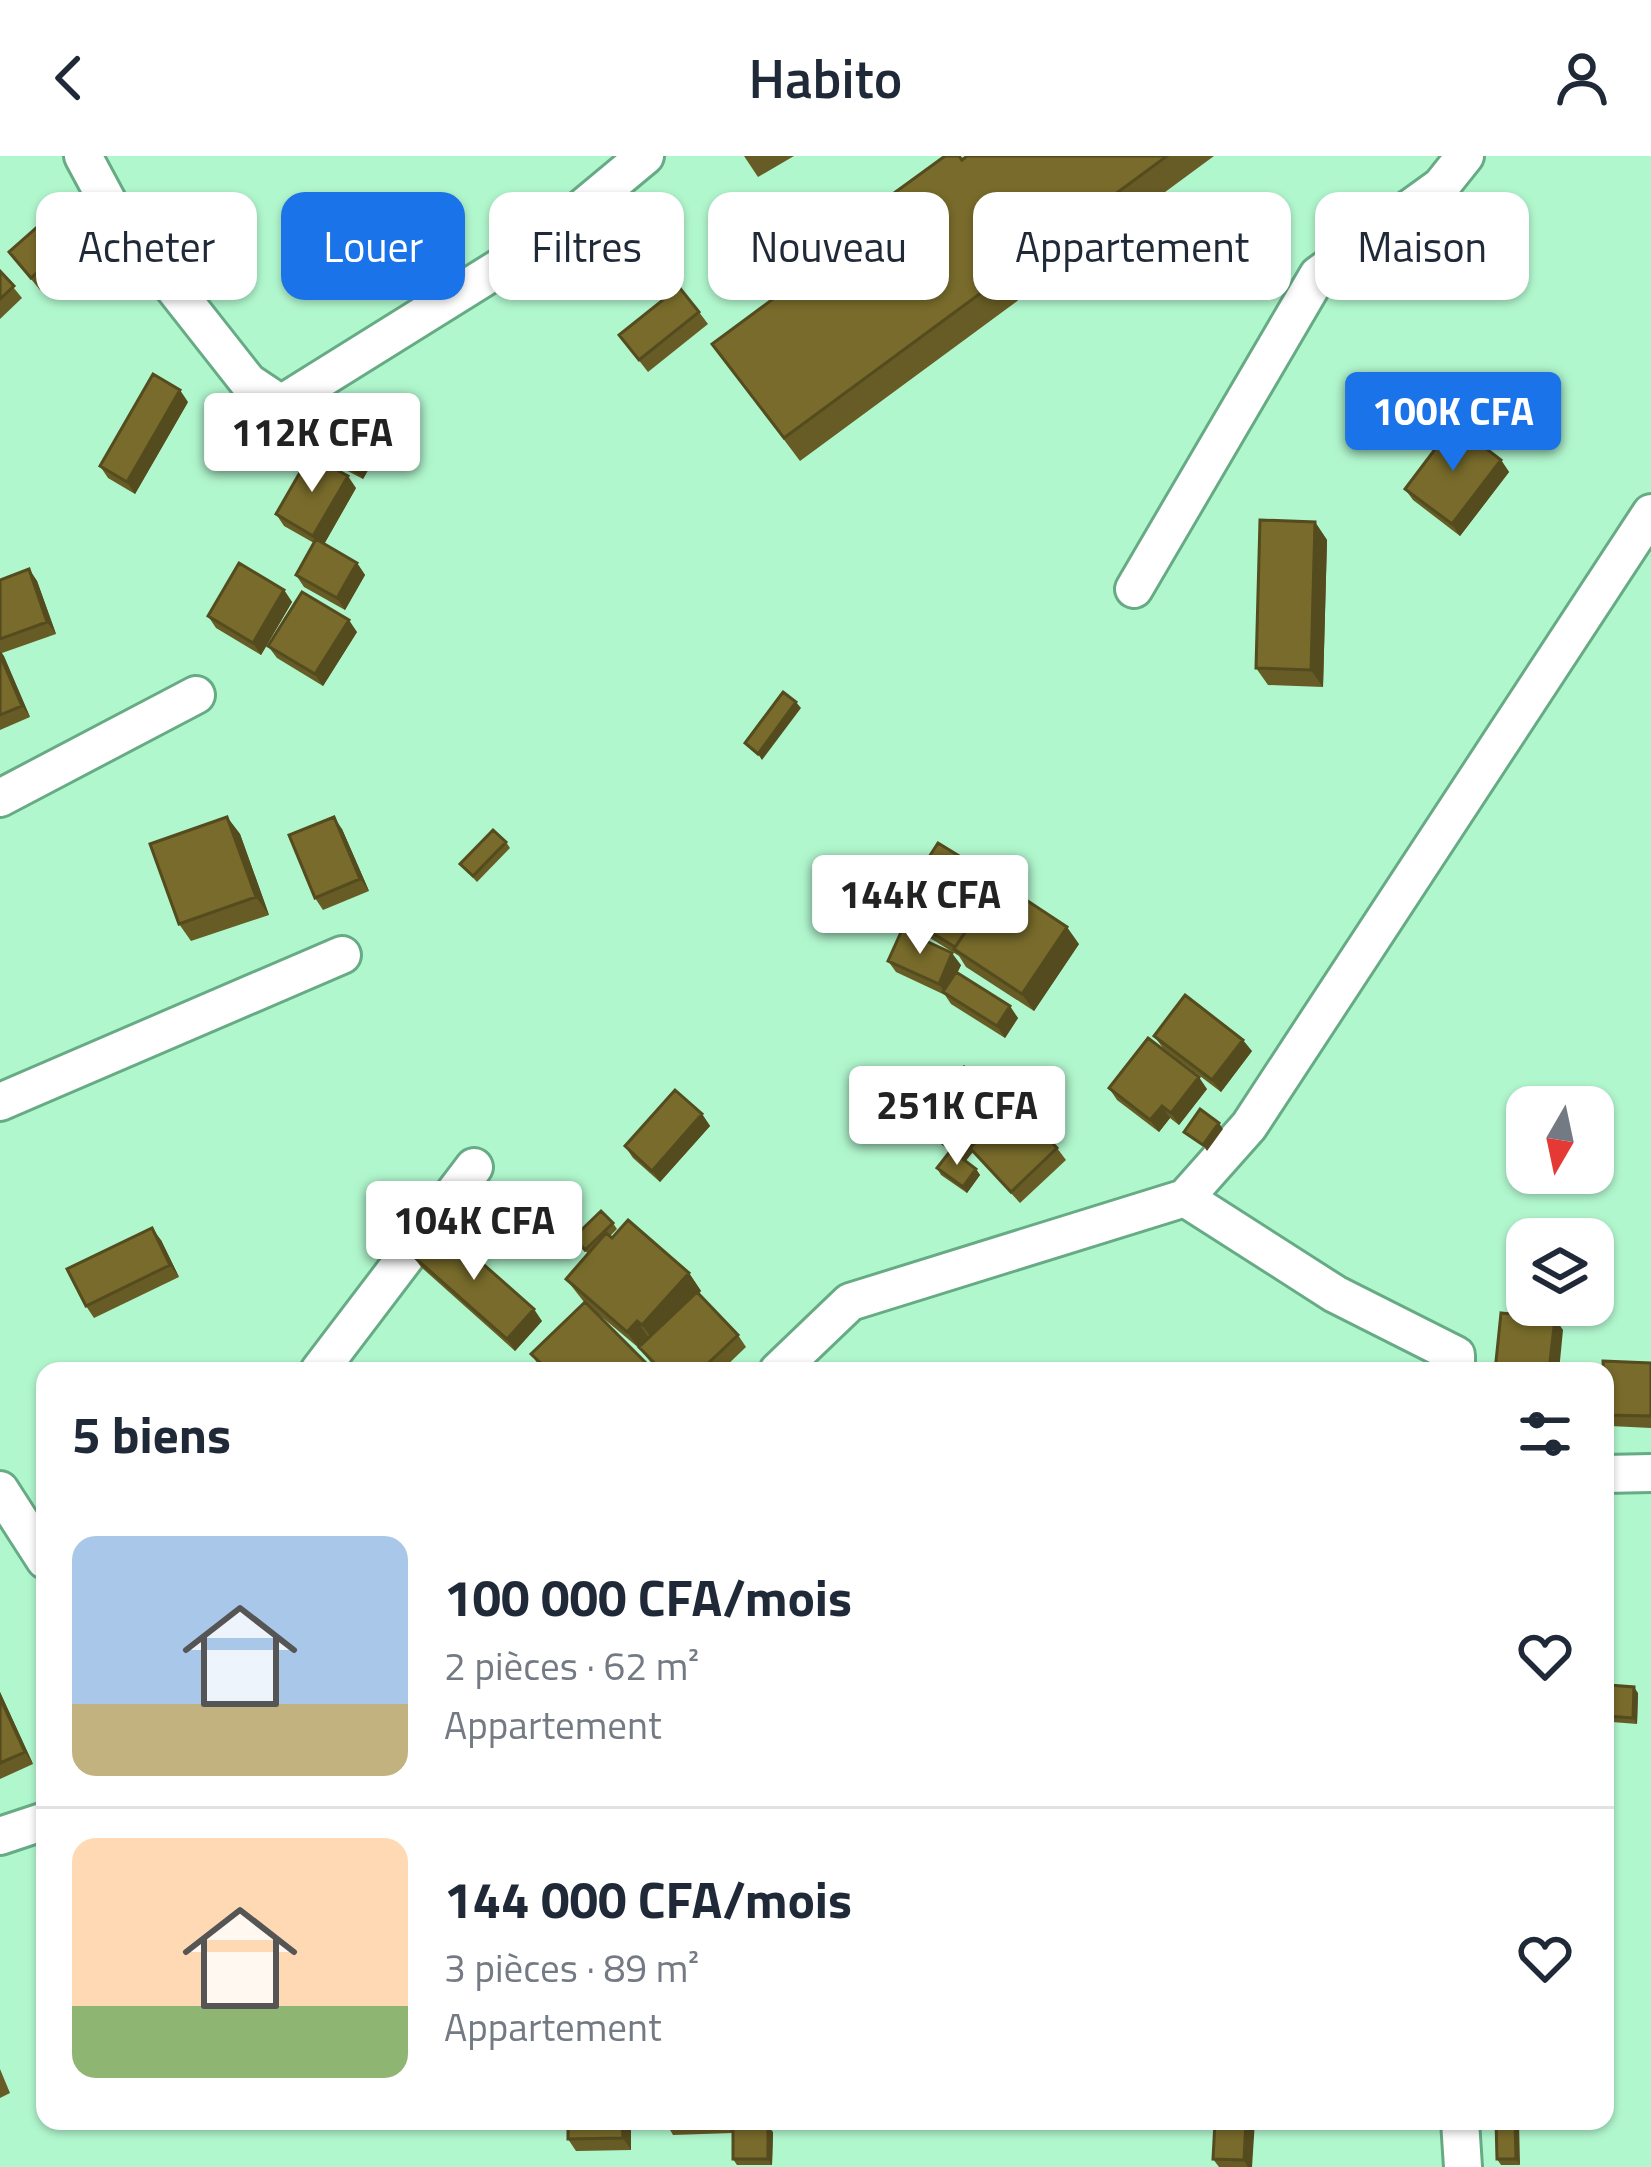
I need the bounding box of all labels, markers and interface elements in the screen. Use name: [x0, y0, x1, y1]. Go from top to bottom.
text: Habito: [749, 37, 902, 119]
icon: back: [36, 45, 102, 111]
icon: person: [1549, 45, 1615, 111]
chip: Acheter: [36, 192, 257, 300]
chip: Louer: [281, 192, 465, 300]
chip: Filtres: [489, 192, 684, 300]
chip: Nouveau: [708, 192, 949, 300]
chip: Appartement: [973, 192, 1291, 300]
chip: Maison: [1315, 192, 1529, 300]
pin: 100K CFA: [1329, 372, 1577, 474]
text: 100K CFA: [1372, 381, 1534, 440]
pin: 112K CFA: [188, 393, 436, 495]
text: 112K CFA: [231, 402, 393, 461]
pin: 144K CFA: [796, 855, 1044, 957]
text: 144K CFA: [839, 864, 1001, 923]
pin: 251K CFA: [833, 1066, 1081, 1168]
text: 251K CFA: [876, 1075, 1038, 1134]
north arrow: [1506, 1086, 1614, 1194]
map controls: [1506, 1086, 1614, 1326]
pin: 104K CFA: [350, 1181, 598, 1283]
text: 104K CFA: [393, 1190, 555, 1249]
button: layers: [1506, 1218, 1614, 1326]
text: 5 biens: [72, 1395, 231, 1473]
icon: filters: [1512, 1401, 1578, 1467]
text: 100 000 CFA/mois: [444, 1558, 852, 1636]
icon: home: [168, 1584, 312, 1728]
icon: heart: [1512, 1623, 1578, 1689]
text: 2 pièces · 62 m²: [444, 1636, 699, 1695]
text: Appartement: [444, 1695, 662, 1754]
text: 144 000 CFA/mois: [444, 1860, 852, 1938]
icon: home: [168, 1886, 312, 2030]
icon: heart: [1512, 1925, 1578, 1991]
text: 3 pièces · 89 m²: [444, 1938, 699, 1997]
text: Appartement: [444, 1997, 662, 2056]

